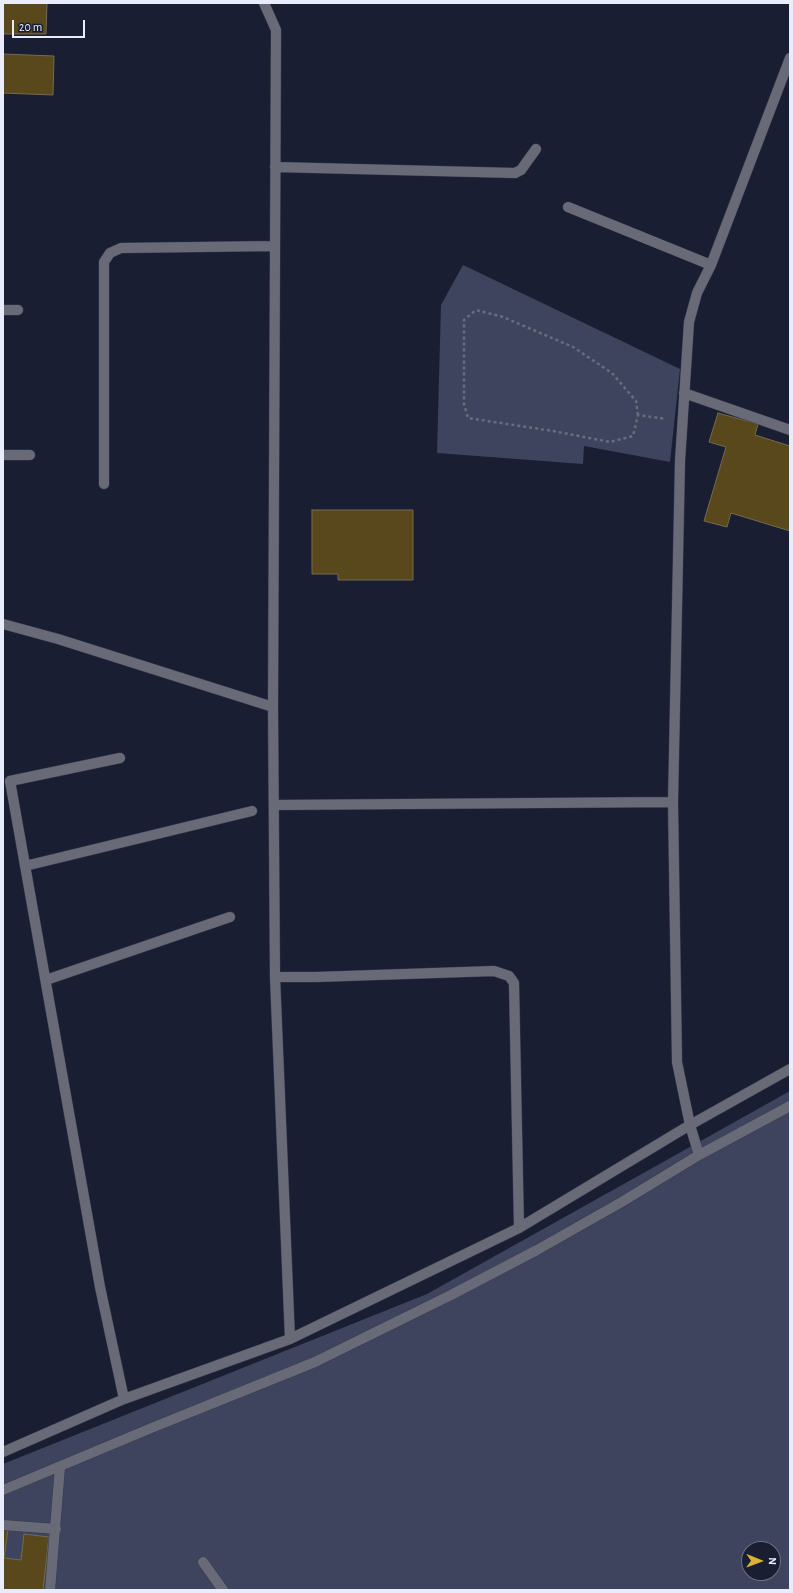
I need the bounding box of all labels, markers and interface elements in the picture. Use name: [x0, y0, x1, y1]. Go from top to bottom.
scale bar: [14, 12, 87, 38]
text: 20 m: [19, 21, 42, 33]
north arrow: [741, 1541, 781, 1581]
text: N: [767, 1557, 778, 1565]

